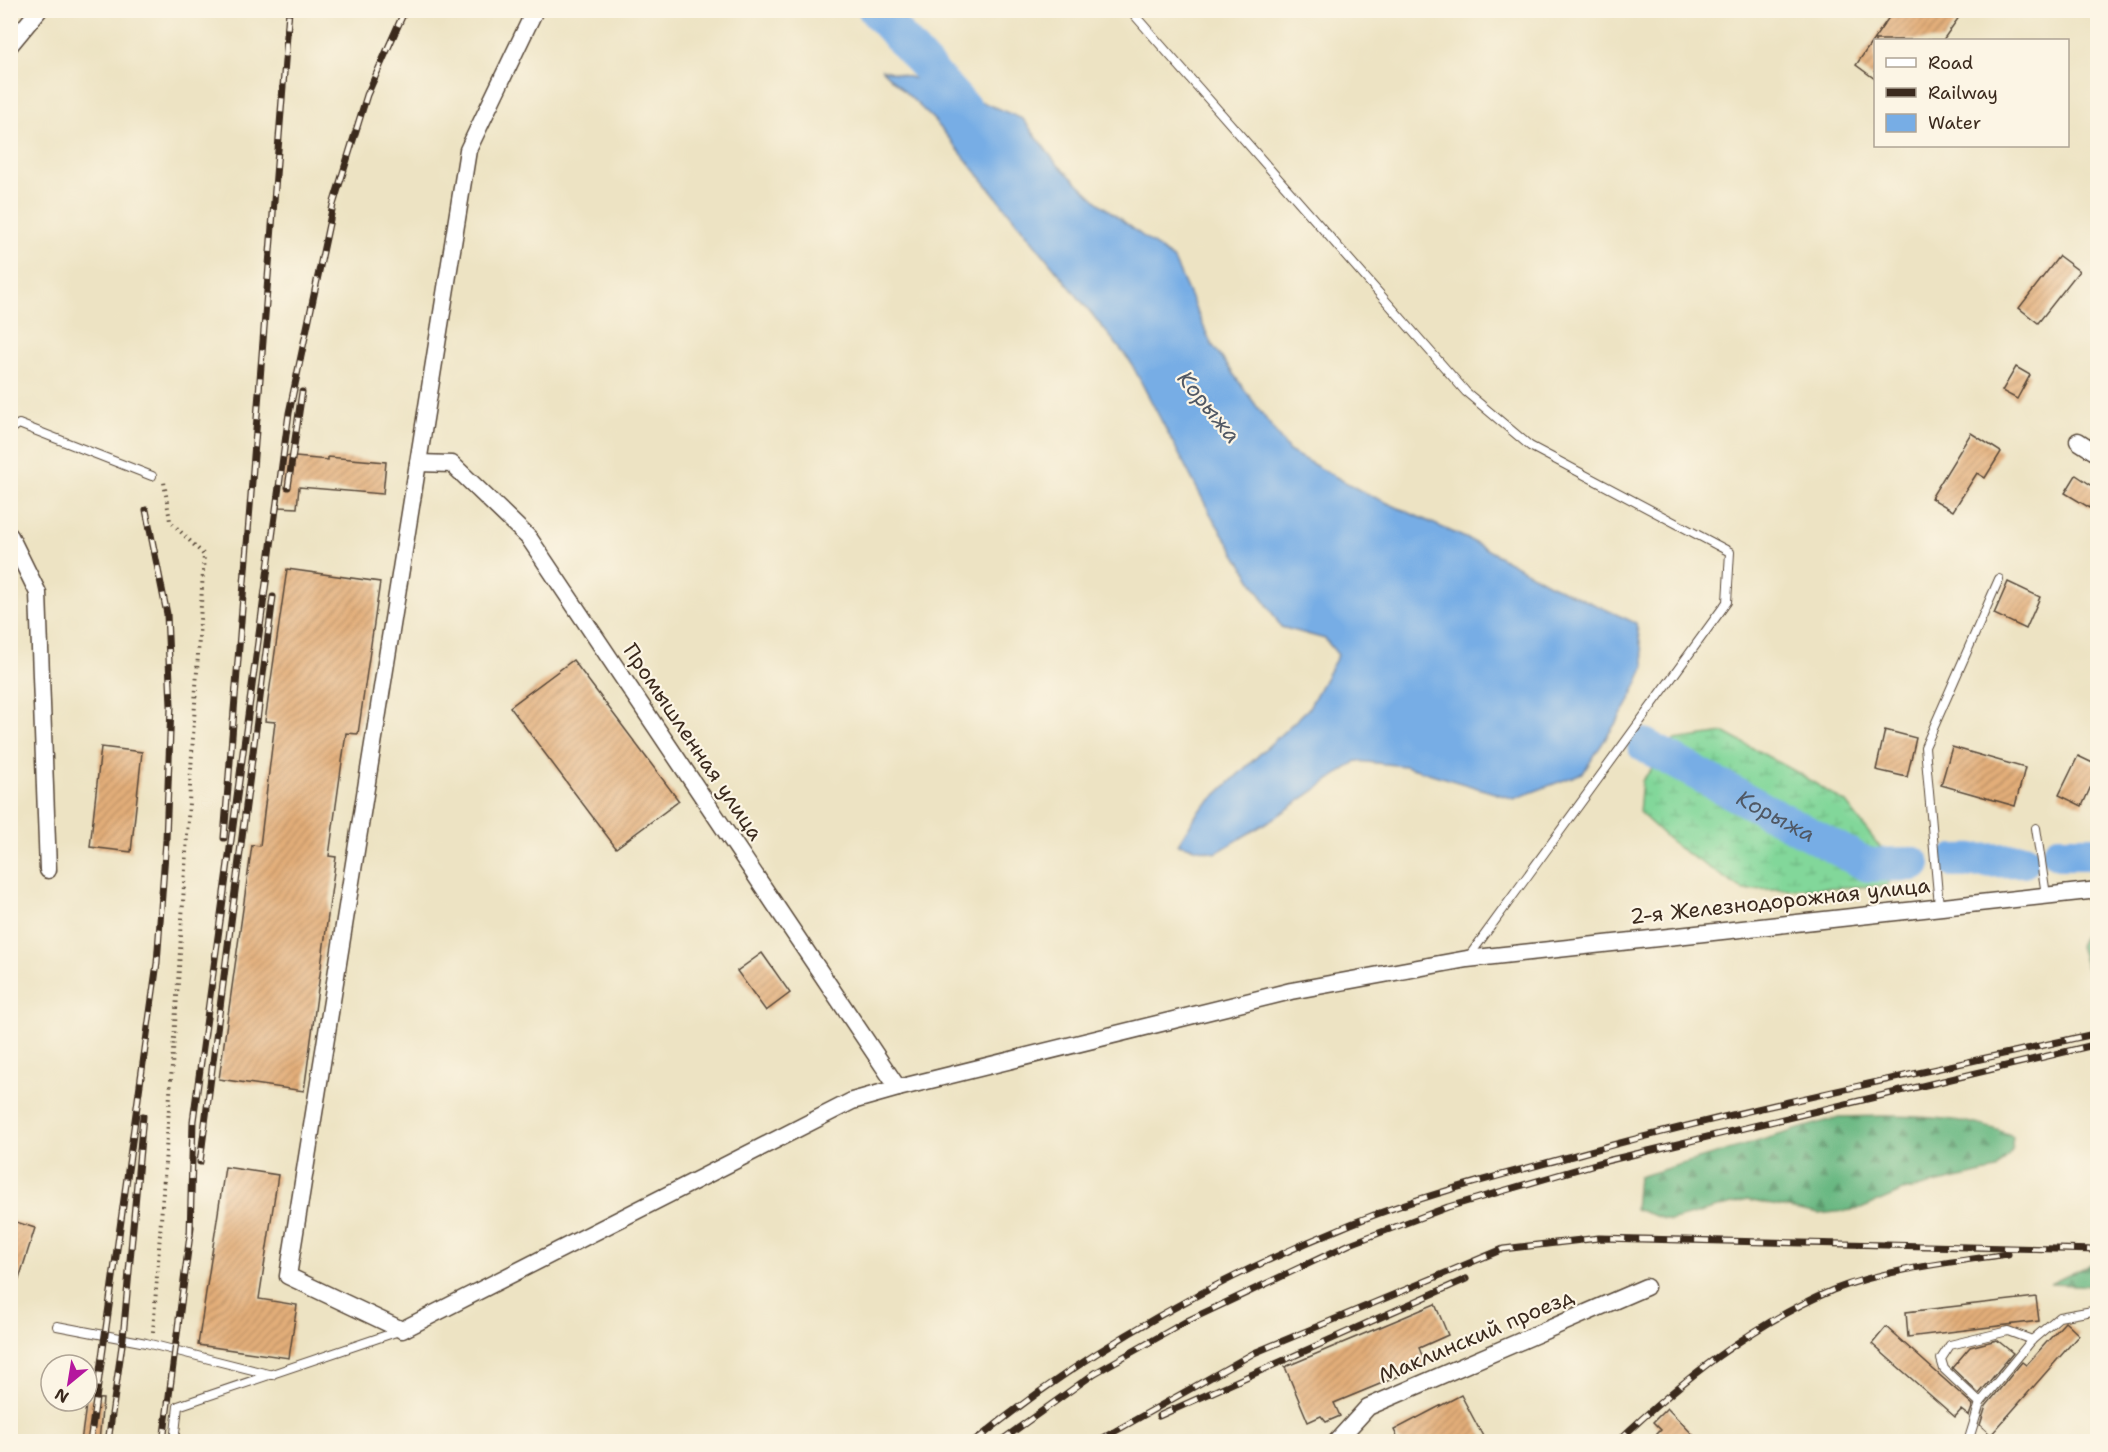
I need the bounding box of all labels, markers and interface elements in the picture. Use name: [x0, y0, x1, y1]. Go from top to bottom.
legend: [1874, 39, 2069, 147]
text: Road: [1928, 51, 1973, 75]
text: Railway: [1928, 81, 1998, 105]
text: Water: [1928, 111, 1981, 135]
water label: Корыжа: [1171, 365, 1247, 449]
street label: Промышленная улица: [617, 638, 769, 846]
water label: Корыжа: [1732, 783, 1821, 849]
street label: 2-я Железнодорожная улица: [1629, 871, 1931, 931]
street label: Маклинский проезд: [1374, 1282, 1578, 1390]
north arrow: [39, 1353, 99, 1413]
text: N: [51, 1383, 72, 1408]

